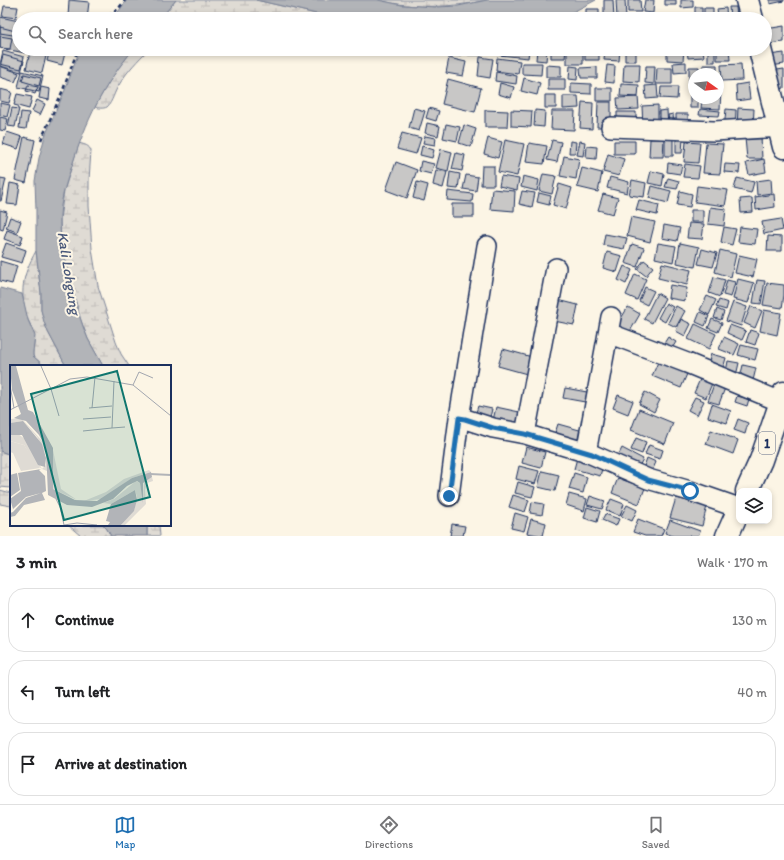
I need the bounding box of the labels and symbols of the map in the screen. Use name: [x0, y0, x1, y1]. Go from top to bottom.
north arrow: [688, 68, 724, 104]
water label: Kali Lohgung: [54, 230, 85, 318]
inset map: [10, 365, 171, 526]
road number: 1: [759, 432, 775, 454]
route start: [681, 482, 699, 500]
route end: [440, 487, 458, 505]

